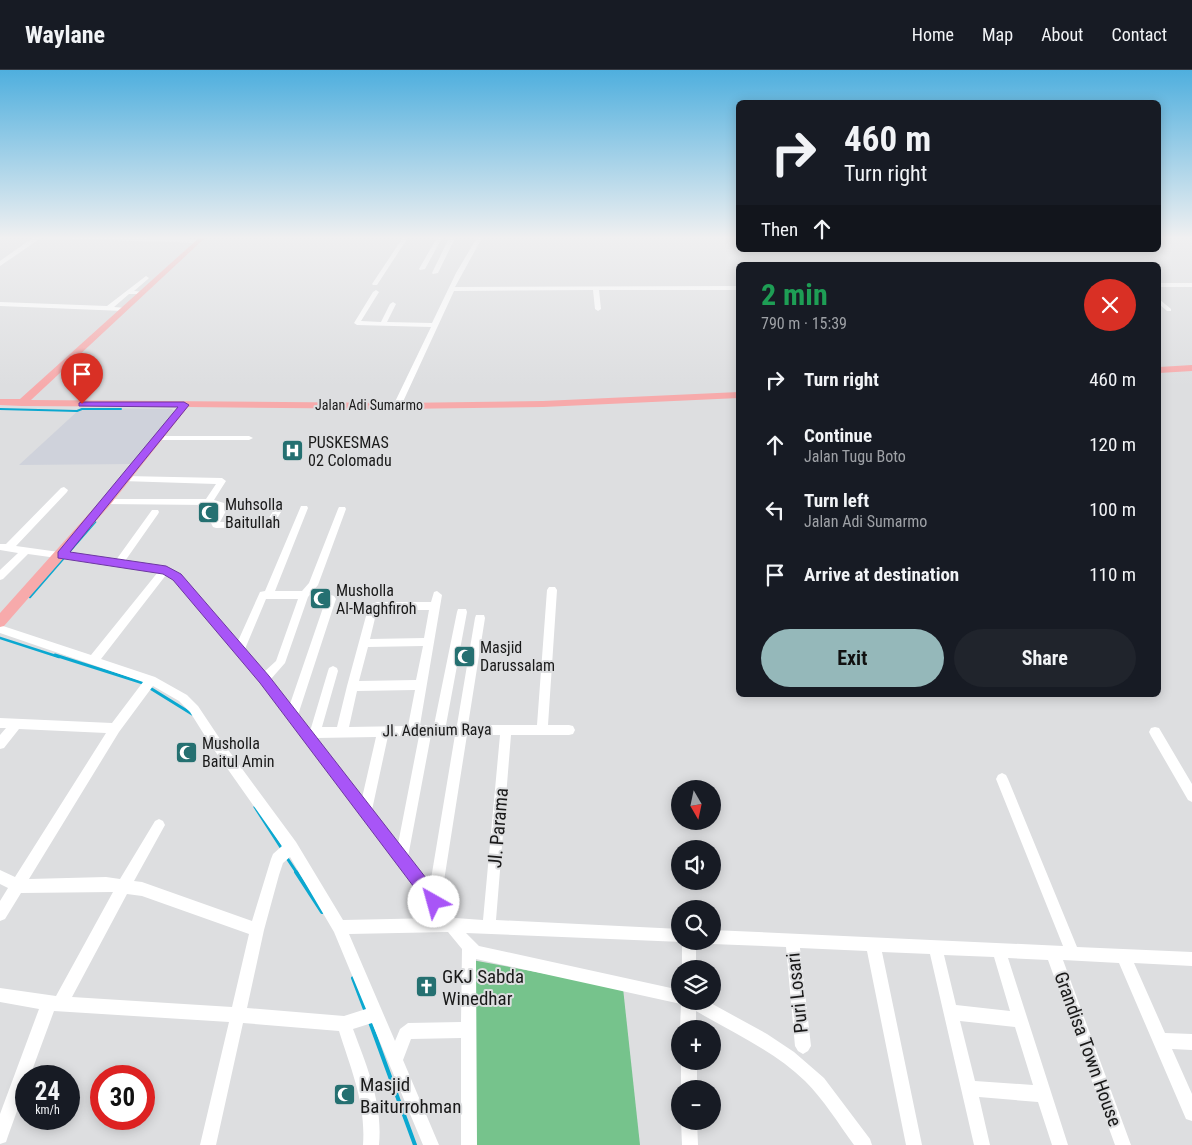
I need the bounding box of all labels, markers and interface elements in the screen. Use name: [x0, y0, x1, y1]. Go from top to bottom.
text: Waylane: [25, 21, 105, 49]
text: Home: [912, 24, 954, 45]
text: Map: [982, 24, 1013, 45]
text: About: [1041, 24, 1083, 45]
text: Contact: [1111, 24, 1167, 45]
text: 460 m: [844, 119, 931, 160]
icon: right: [761, 120, 826, 185]
text: Turn right: [844, 161, 927, 186]
icon: ahead: [808, 215, 836, 243]
text: Then: [761, 218, 798, 241]
text: 2 min: [761, 277, 828, 312]
button: close: [1084, 279, 1136, 331]
text: 790 m · 15:39: [761, 314, 847, 333]
pin: [61, 353, 103, 404]
icon: arrive: [68, 360, 96, 388]
icon: right: [761, 366, 789, 394]
text: Turn right: [804, 368, 879, 391]
text: 460 m: [1089, 368, 1136, 391]
street label: Jalan Adi Sumarmo: [315, 397, 423, 413]
text: Continue: [804, 424, 872, 447]
icon: ahead: [761, 431, 789, 459]
place label: PUSKESMAS 02 Colomadu: [308, 433, 392, 470]
text: 120 m: [1089, 433, 1136, 456]
hospital icon: PUSKESMAS 02 Colomadu: [280, 439, 304, 463]
text: Jalan Tugu Boto: [804, 447, 906, 466]
text: Turn left: [804, 489, 869, 512]
place label: Muhsolla Baitullah: [225, 495, 283, 532]
icon: left: [761, 496, 789, 524]
text: 100 m: [1089, 498, 1136, 521]
mosque icon: Muhsolla Baitullah: [197, 501, 221, 525]
text: Jalan Adi Sumarmo: [804, 512, 927, 531]
icon: arrive: [761, 561, 789, 589]
text: Arrive at destination: [804, 563, 959, 586]
text: 110 m: [1089, 563, 1136, 586]
place label: Musholla Al-Maghfiroh: [336, 581, 417, 618]
mosque icon: Musholla Al-Maghfiroh: [308, 587, 332, 611]
button: Exit: [761, 629, 944, 687]
button: Share: [954, 629, 1136, 687]
place label: Masjid Darussalam: [480, 638, 555, 675]
mosque icon: Masjid Darussalam: [452, 644, 476, 668]
street label: Jl. Adenium Raya: [382, 720, 492, 740]
place label: Musholla Baitul Amin: [202, 734, 275, 771]
mosque icon: Musholla Baitul Amin: [174, 740, 198, 764]
north arrow: [671, 780, 721, 830]
map controls: [671, 780, 721, 1130]
street label: Jl. Parama: [483, 787, 513, 869]
button: sound: [671, 840, 721, 890]
position arrow: [407, 875, 459, 927]
button: search: [671, 900, 721, 950]
street label: Puri Losari: [781, 952, 813, 1034]
button: layers: [671, 960, 721, 1010]
place label: GKJ Sabda Winedhar: [442, 965, 524, 1010]
street label: Grandisa Town House: [1049, 968, 1127, 1130]
church icon: GKJ Sabda Winedhar: [414, 975, 438, 999]
button: +: [671, 1020, 721, 1070]
speed limit sign: 30: [90, 1065, 155, 1130]
place label: Masjid Baiturrohman: [360, 1073, 461, 1118]
text: 24: [35, 1077, 60, 1106]
button: −: [671, 1080, 721, 1130]
mosque icon: Masjid Baiturrohman: [332, 1083, 356, 1107]
text: km/h: [35, 1103, 60, 1117]

